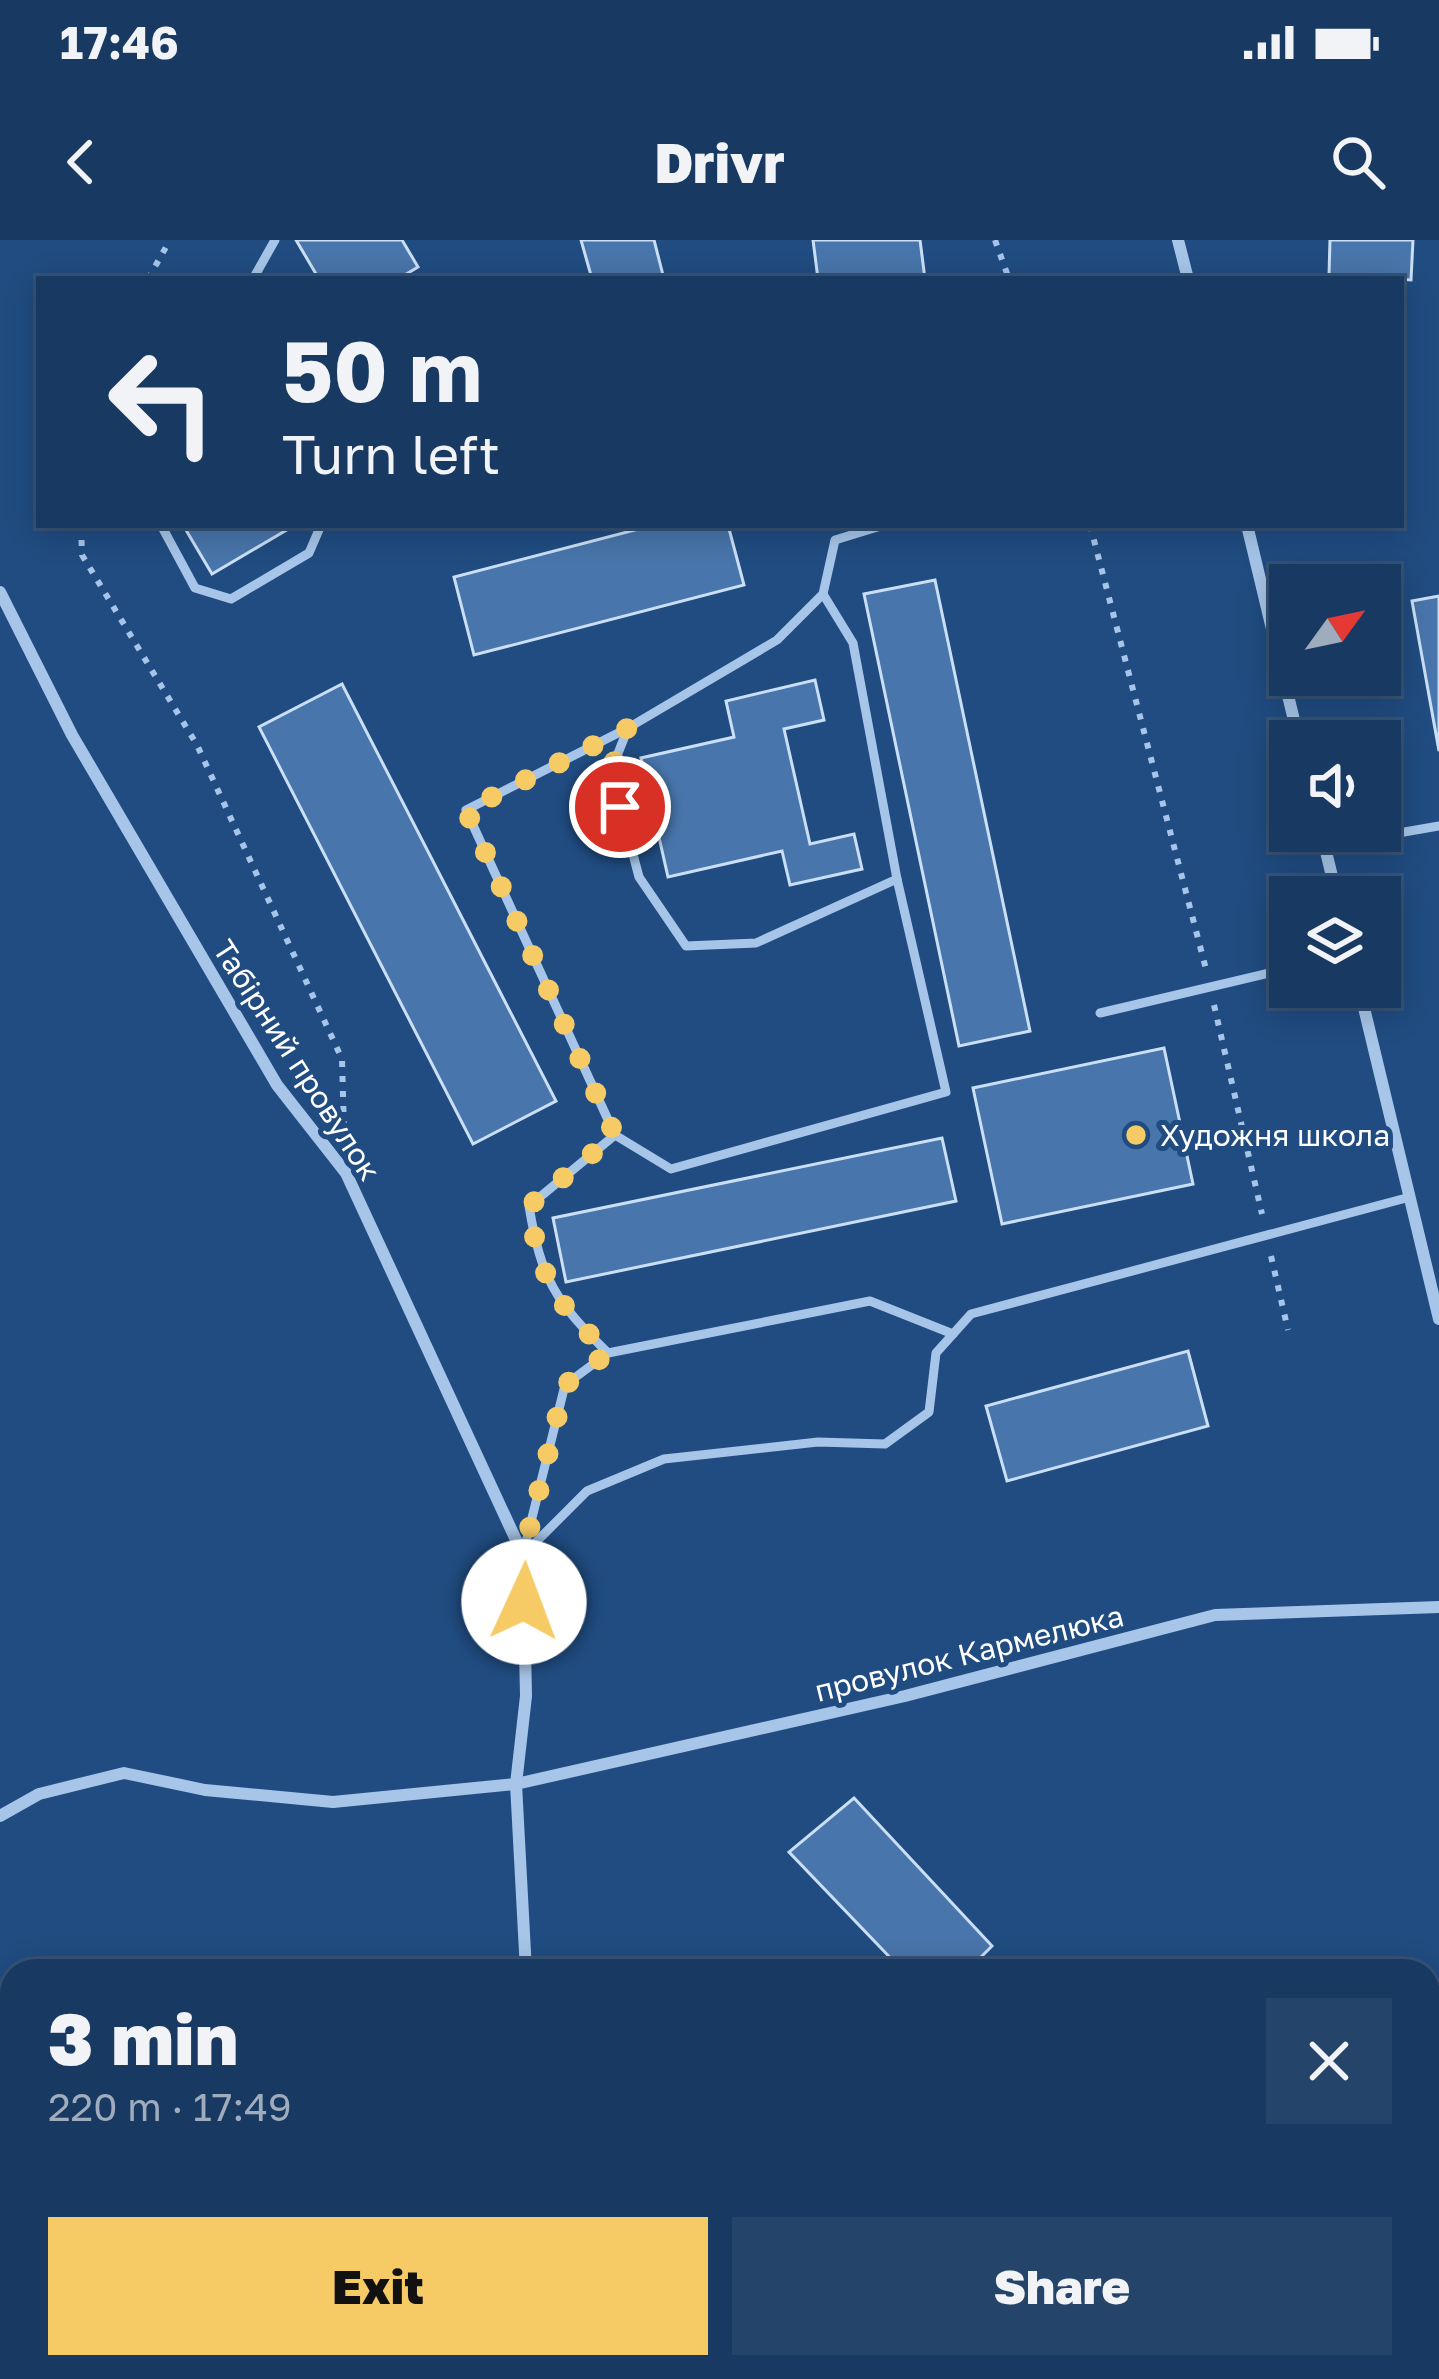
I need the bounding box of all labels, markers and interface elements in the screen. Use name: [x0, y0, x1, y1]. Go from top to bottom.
text: 17:46: [60, 15, 179, 69]
icon: back: [48, 129, 114, 195]
icon: search: [1325, 129, 1391, 195]
text: Drivr: [654, 130, 785, 195]
text: 50 m: [282, 320, 482, 420]
icon: left: [84, 324, 240, 480]
text: Turn left: [282, 421, 500, 486]
north arrow: [1269, 564, 1401, 696]
map controls: [1269, 564, 1401, 1008]
button: sound: [1269, 720, 1401, 852]
pin: [569, 756, 671, 858]
icon: arrive: [587, 774, 653, 840]
button: layers: [1269, 876, 1401, 1008]
street label: Табірний провулок: [206, 933, 388, 1187]
place label: Художня школа: [1160, 1117, 1390, 1153]
marker: Художня школа: [1123, 1122, 1149, 1148]
position arrow: [461, 1539, 587, 1665]
street label: провулок Кармелюка: [811, 1597, 1127, 1709]
text: 3 min: [48, 1994, 238, 2081]
button: close: [1266, 1998, 1392, 2124]
text: 220 m · 17:49: [48, 2083, 292, 2130]
button: Exit: [48, 2217, 708, 2355]
button: Share: [732, 2217, 1392, 2355]

